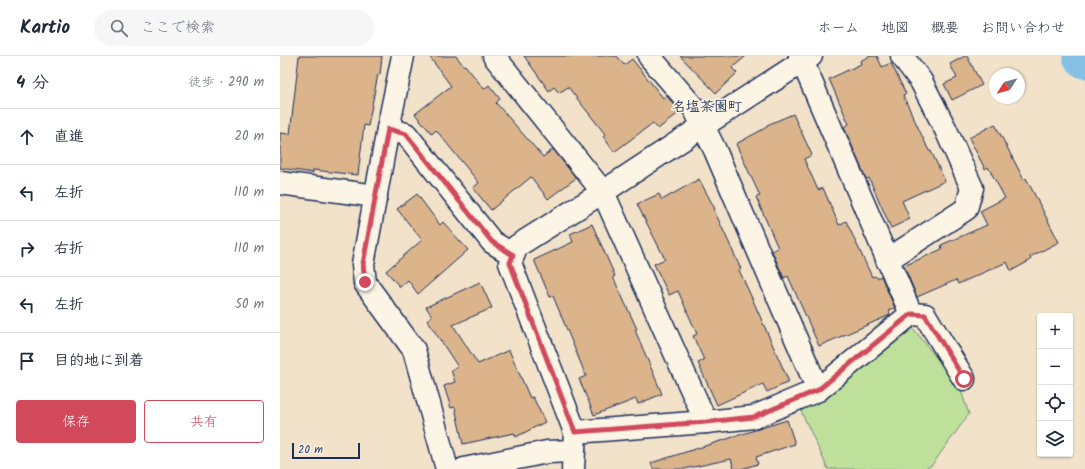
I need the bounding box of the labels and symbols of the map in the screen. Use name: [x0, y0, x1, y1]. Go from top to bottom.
north arrow: [989, 68, 1025, 104]
district label: 名塩茶園町: [672, 96, 742, 118]
route end: [356, 273, 374, 291]
route start: [955, 370, 973, 388]
scale bar: [292, 441, 360, 460]

